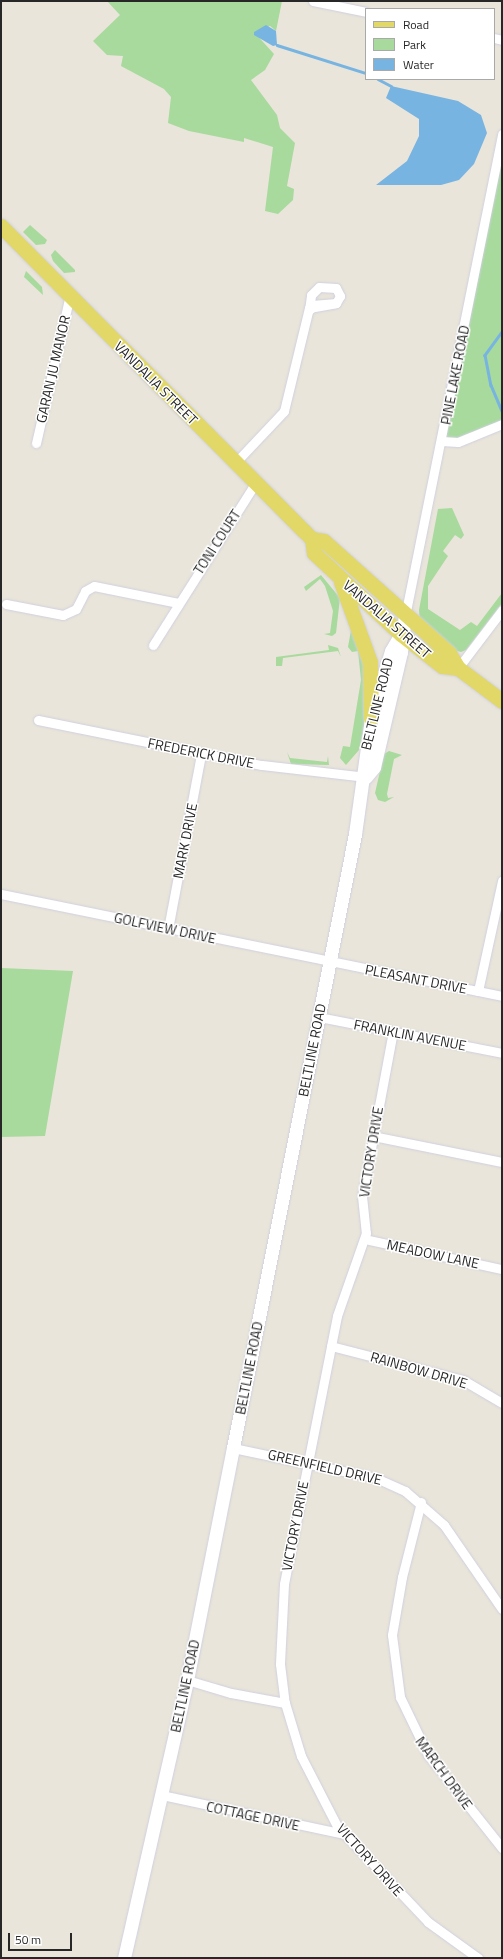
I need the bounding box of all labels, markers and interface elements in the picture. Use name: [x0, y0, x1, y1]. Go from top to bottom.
legend: [365, 8, 495, 80]
text: Road: [403, 15, 429, 34]
text: Park: [403, 35, 426, 54]
text: Water: [403, 55, 434, 74]
street label: GARAN JU MANOR: [32, 314, 74, 424]
street label: PINE LAKE ROAD: [437, 324, 473, 426]
street label: VANDALIA STREET: [111, 338, 201, 428]
street label: TONI COURT: [190, 506, 244, 578]
street label: VANDALIA STREET: [340, 576, 434, 662]
street label: BELTLINE ROAD: [357, 656, 397, 752]
street label: FREDERICK DRIVE: [146, 734, 256, 772]
street label: MARK DRIVE: [169, 802, 201, 880]
street label: GOLFVIEW DRIVE: [113, 909, 217, 947]
street label: PLEASANT DRIVE: [364, 961, 468, 997]
street label: BELTLINE ROAD: [295, 1002, 329, 1098]
street label: FRANKLIN AVENUE: [352, 1016, 468, 1054]
street label: VICTORY DRIVE: [356, 1106, 386, 1198]
street label: MEADOW LANE: [385, 1236, 481, 1272]
street label: BELTLINE ROAD: [232, 1320, 266, 1416]
street label: RAINBOW DRIVE: [369, 1348, 469, 1392]
street label: GREENFIELD DRIVE: [266, 1446, 384, 1488]
street label: VICTORY DRIVE: [278, 1480, 312, 1572]
street label: BELTLINE ROAD: [167, 1638, 203, 1734]
street label: MARCH DRIVE: [412, 1733, 476, 1813]
street label: COTTAGE DRIVE: [205, 1798, 301, 1834]
street label: VICTORY DRIVE: [333, 1820, 407, 1900]
scale bar: [10, 1925, 74, 1951]
text: 50 m: [15, 1930, 41, 1949]

